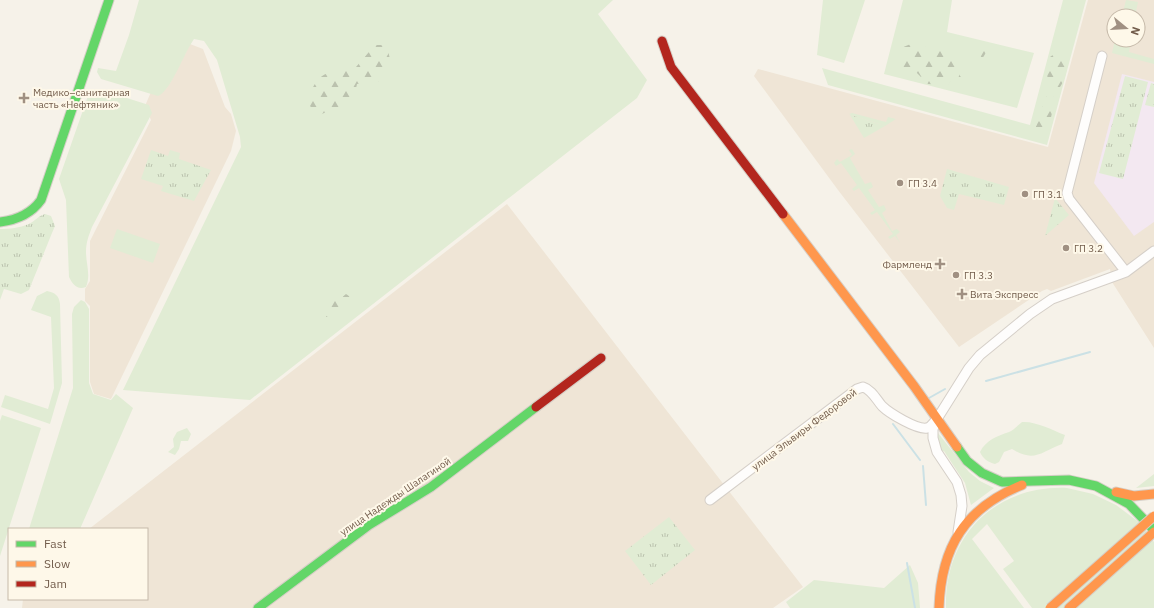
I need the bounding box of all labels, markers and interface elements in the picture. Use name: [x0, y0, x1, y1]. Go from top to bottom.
north arrow: [1106, 8, 1146, 48]
text: N: [1128, 25, 1143, 37]
place label: Медико–санитарная часть «Нефтяник»: [33, 86, 130, 111]
marker: Медико–санитарная часть «Нефтяник»: [18, 92, 30, 104]
place label: ГП 3.4: [908, 177, 937, 190]
marker: ГП 3.4: [895, 178, 905, 188]
place label: ГП 3.1: [1033, 188, 1062, 201]
marker: ГП 3.1: [1020, 189, 1030, 199]
place label: ГП 3.2: [1074, 242, 1103, 255]
marker: ГП 3.2: [1061, 243, 1071, 253]
place label: Фармленд: [882, 258, 932, 271]
marker: Фармленд: [935, 259, 945, 269]
place label: ГП 3.3: [964, 269, 993, 282]
marker: ГП 3.3: [951, 270, 961, 280]
place label: Вита Экспресс: [970, 288, 1038, 301]
marker: Вита Экспресс: [957, 289, 967, 299]
street label: улица Эльвиры Федоровой: [749, 386, 859, 473]
street label: улица Надежды Шалагиной: [337, 454, 453, 538]
legend: [8, 528, 148, 600]
text: Fast: [44, 536, 67, 551]
text: Slow: [44, 556, 70, 571]
text: Jam: [44, 576, 67, 591]

